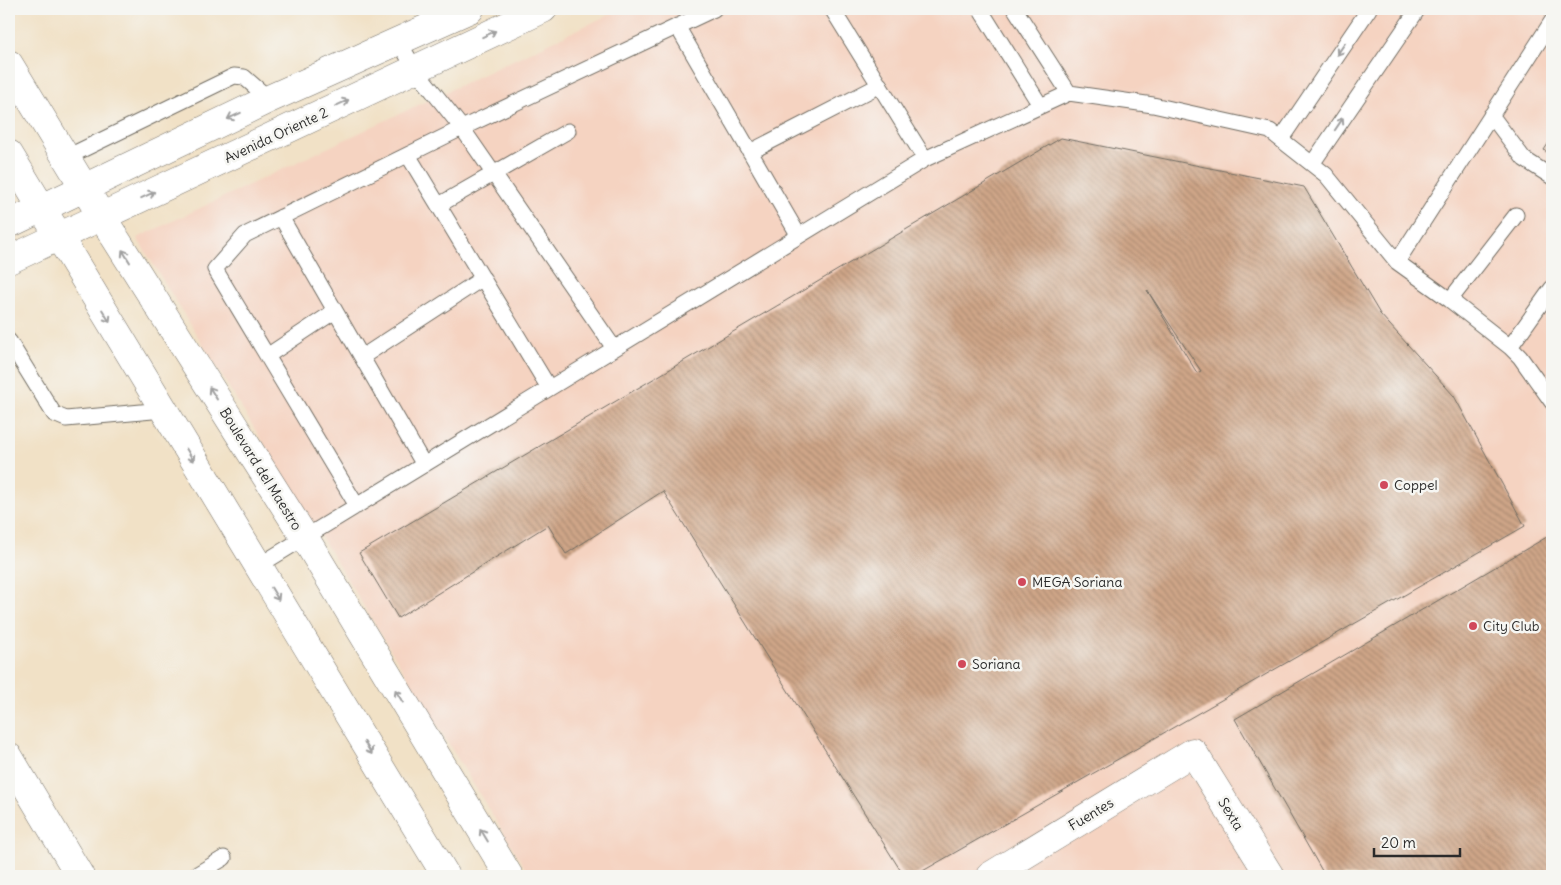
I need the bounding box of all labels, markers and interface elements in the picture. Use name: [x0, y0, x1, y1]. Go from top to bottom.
one-way arrow: [482, 29, 497, 39]
one-way arrow: [1336, 42, 1346, 56]
one-way arrow: [335, 98, 350, 108]
street label: Avenida Oriente 2: [221, 103, 331, 167]
one-way arrow: [227, 111, 242, 121]
one-way arrow: [1334, 117, 1345, 131]
one-way arrow: [140, 190, 155, 199]
one-way arrow: [121, 249, 132, 263]
one-way arrow: [101, 309, 112, 323]
one-way arrow: [208, 387, 218, 401]
street label: Boulevard del Maestro: [216, 404, 306, 534]
one-way arrow: [186, 447, 196, 461]
place label: Coppel: [1394, 476, 1438, 494]
marker: Coppel: [1378, 479, 1390, 491]
place label: MEGA Soriana: [1032, 573, 1122, 591]
marker: MEGA Soriana: [1016, 576, 1028, 588]
one-way arrow: [270, 586, 280, 600]
place label: City Club: [1483, 617, 1540, 635]
marker: City Club: [1467, 620, 1479, 632]
place label: Soriana: [972, 655, 1021, 673]
marker: Soriana: [956, 658, 968, 670]
one-way arrow: [394, 689, 404, 703]
one-way arrow: [363, 740, 373, 754]
street label: Fuentes: [1065, 794, 1117, 834]
street label: Sexta: [1214, 794, 1248, 834]
scale bar: [1374, 825, 1460, 857]
one-way arrow: [478, 828, 488, 842]
text: 20 m: [1381, 833, 1416, 852]

